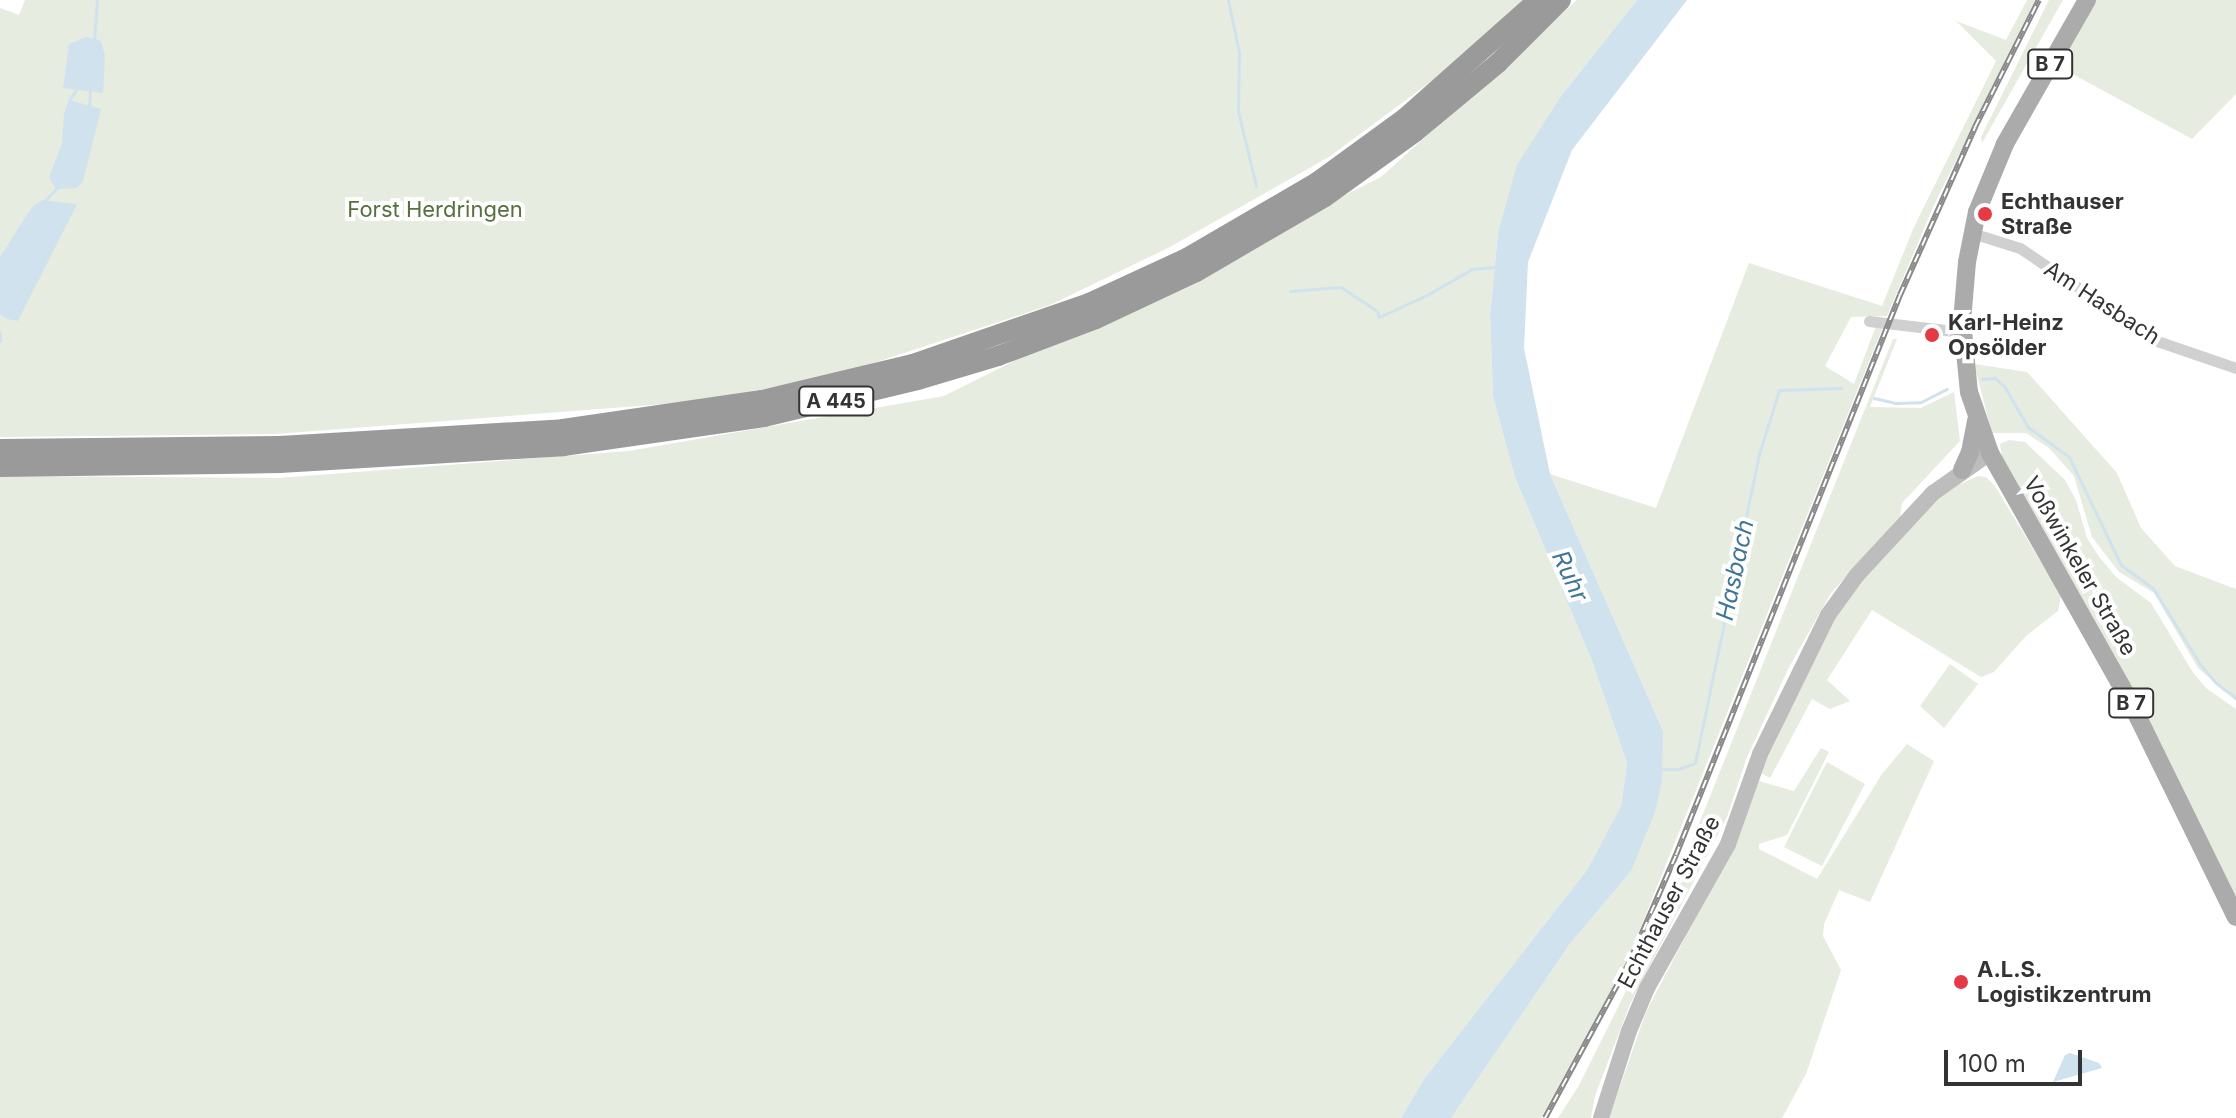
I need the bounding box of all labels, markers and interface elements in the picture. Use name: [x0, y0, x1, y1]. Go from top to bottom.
road number: B 7: [2026, 48, 2074, 80]
place label: Echthauser Straße: [2001, 188, 2124, 240]
park label: Forst Herdringen: [347, 197, 523, 223]
marker: Echthauser Straße: [1976, 205, 1994, 223]
street label: Am Hasbach: [2039, 256, 2165, 350]
place label: Karl-Heinz Opsölder: [1948, 309, 2064, 360]
marker: Karl-Heinz Opsölder: [1923, 326, 1941, 344]
road number: A 445: [798, 385, 874, 417]
street label: Voßwinkeler Straße: [2018, 472, 2142, 660]
water label: Hasbach: [1710, 517, 1760, 623]
water label: Ruhr: [1546, 546, 1594, 606]
road number: B 7: [2107, 687, 2155, 719]
street label: Echthauser Straße: [1612, 811, 1726, 993]
place label: A.L.S. Logistikzentrum: [1977, 956, 2152, 1008]
marker: A.L.S. Logistikzentrum: [1952, 973, 1970, 991]
scale bar: [1948, 1034, 2086, 1084]
text: 100 m: [1958, 1049, 2026, 1078]

